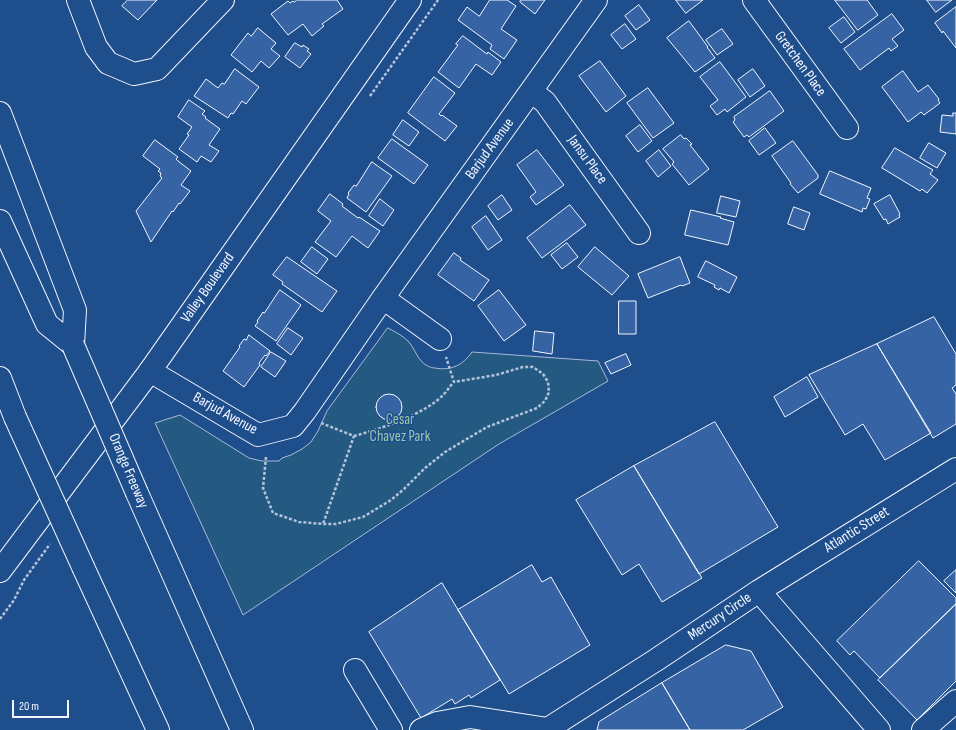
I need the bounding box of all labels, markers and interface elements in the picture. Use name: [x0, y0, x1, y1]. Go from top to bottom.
street label: Gretchen Place: [770, 28, 830, 100]
street label: Barjud Avenue: [462, 115, 518, 183]
street label: Jansu Place: [563, 132, 611, 188]
street label: Valley Boulevard: [177, 250, 239, 326]
street label: Barjud Avenue: [190, 389, 260, 439]
park label: Cesar Chavez Park: [370, 411, 430, 446]
street label: Orange Freeway: [104, 431, 152, 511]
street label: Atlantic Street: [821, 503, 893, 557]
street label: Mercury Circle: [685, 589, 755, 645]
scale bar: [14, 692, 71, 718]
text: 20 m: [19, 699, 39, 714]

